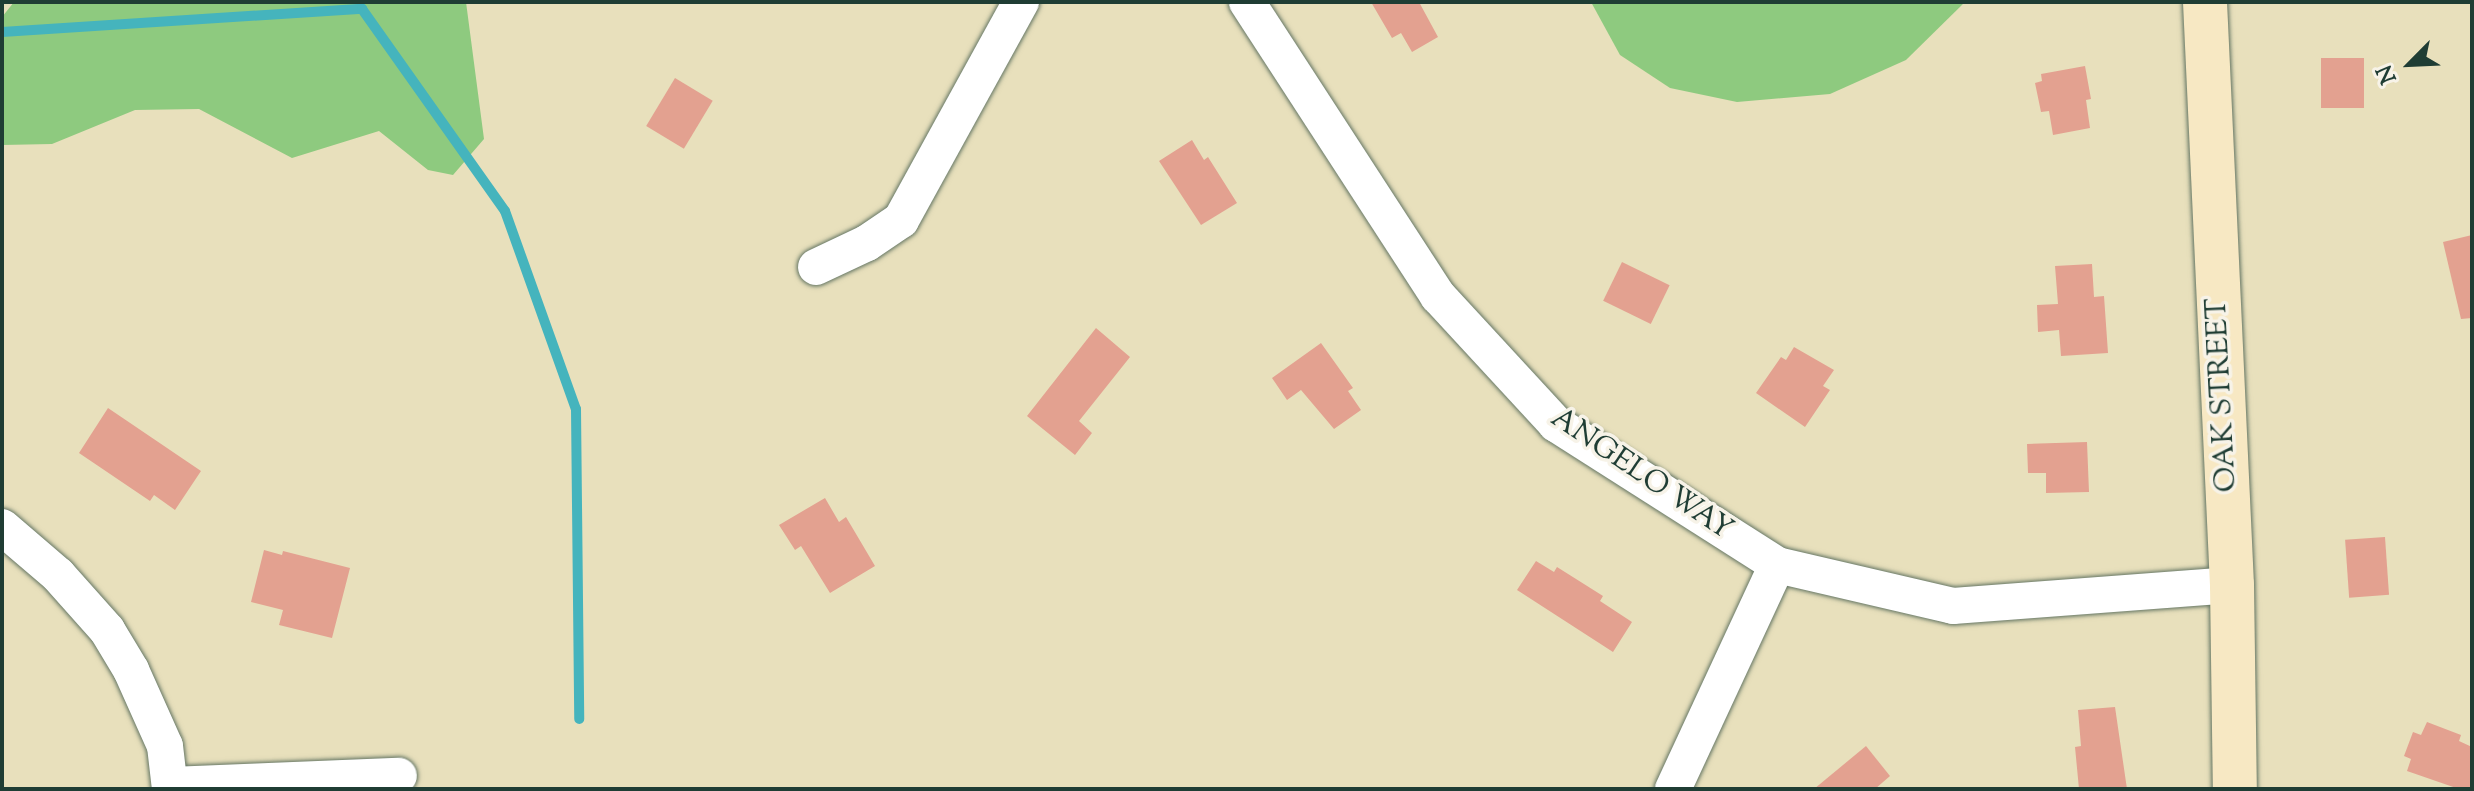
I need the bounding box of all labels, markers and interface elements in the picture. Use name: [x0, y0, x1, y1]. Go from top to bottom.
north arrow: [2370, 24, 2450, 104]
text: N: [2370, 59, 2406, 88]
street label: OAK STREET: [2200, 297, 2246, 493]
street label: ANGELO WAY: [1543, 401, 1739, 549]

